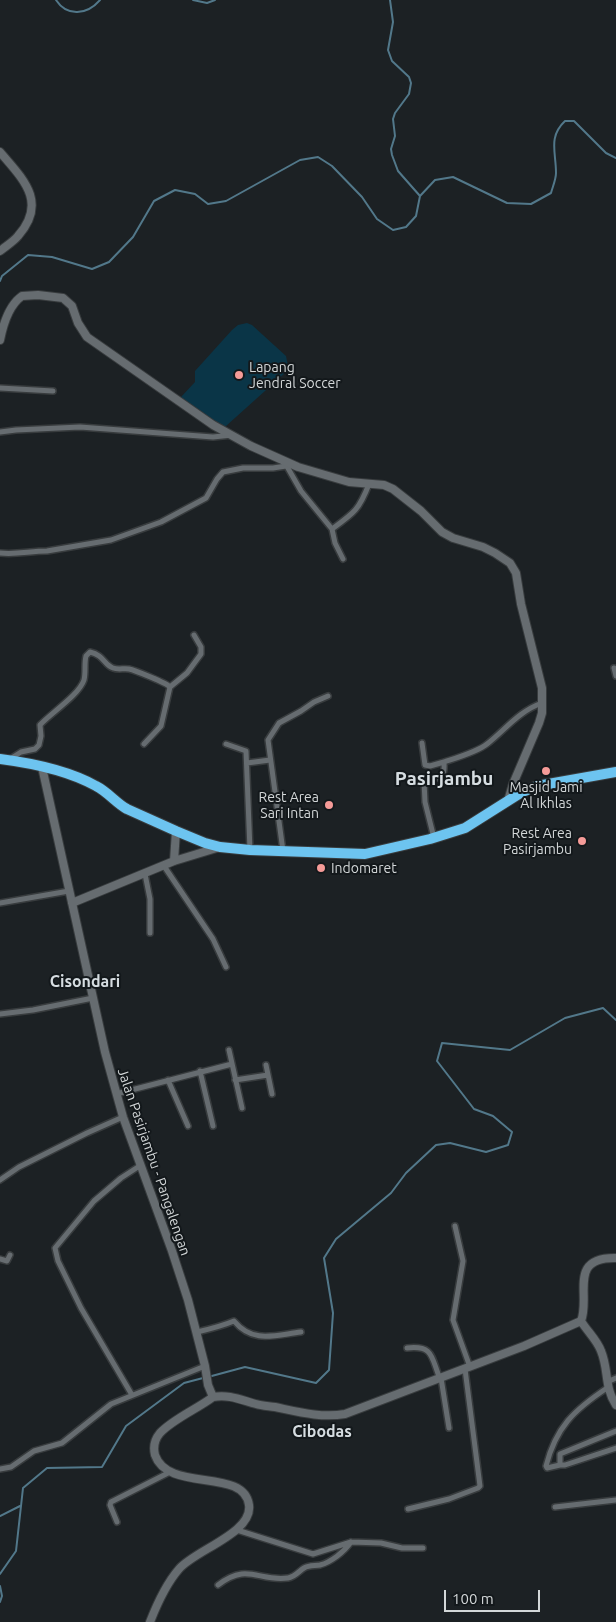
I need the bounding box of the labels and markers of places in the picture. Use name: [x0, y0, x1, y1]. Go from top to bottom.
place label: Lapang Jendral Soccer: [249, 359, 341, 392]
marker: Lapang Jendral Soccer: [233, 369, 245, 381]
marker: Masjid Jami Al Ikhlas: [540, 765, 552, 777]
place label: Masjid Jami Al Ikhlas: [509, 779, 583, 812]
place label: Rest Area Sari Intan: [258, 789, 319, 822]
marker: Rest Area Sari Intan: [323, 799, 335, 811]
place label: Rest Area Pasirjambu: [503, 825, 572, 858]
marker: Rest Area Pasirjambu: [576, 835, 588, 847]
place label: Indomaret: [331, 860, 397, 876]
marker: Indomaret: [315, 862, 327, 874]

